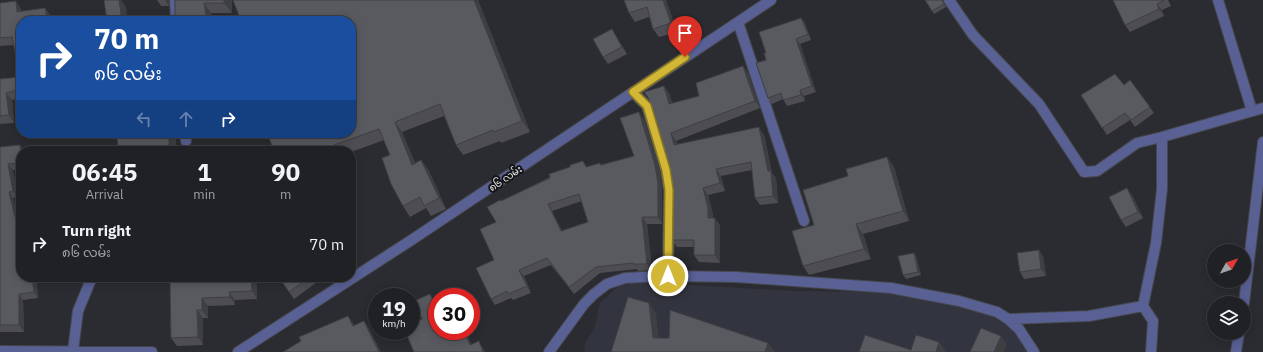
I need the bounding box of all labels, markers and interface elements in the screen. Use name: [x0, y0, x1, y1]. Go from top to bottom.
pin: [668, 16, 702, 57]
text: 70 m: [94, 20, 159, 57]
icon: arrive: [674, 22, 696, 44]
icon: right: [28, 32, 80, 84]
text: ၈၆ လမ်း: [94, 62, 162, 85]
icon: left: [133, 108, 155, 130]
icon: ahead: [175, 108, 197, 130]
icon: right: [217, 108, 239, 130]
text: 06:45: [72, 156, 137, 188]
text: 1: [197, 156, 212, 188]
text: 90: [271, 156, 300, 188]
street label: ၈၆ လမ်း: [486, 162, 524, 194]
text: Arrival: [86, 186, 124, 203]
text: min: [193, 186, 215, 203]
text: m: [280, 186, 291, 203]
text: Turn right: [62, 221, 131, 240]
icon: right: [28, 233, 50, 255]
text: 70 m: [309, 235, 344, 254]
text: ၈၆ လမ်း: [62, 244, 111, 261]
north arrow: [1207, 244, 1251, 288]
map controls: [1207, 244, 1251, 340]
position arrow: [647, 255, 689, 297]
speed limit sign: 30: [428, 288, 480, 340]
text: 19: [382, 295, 406, 322]
button: layers: [1207, 296, 1251, 340]
text: km/h: [382, 317, 406, 330]

